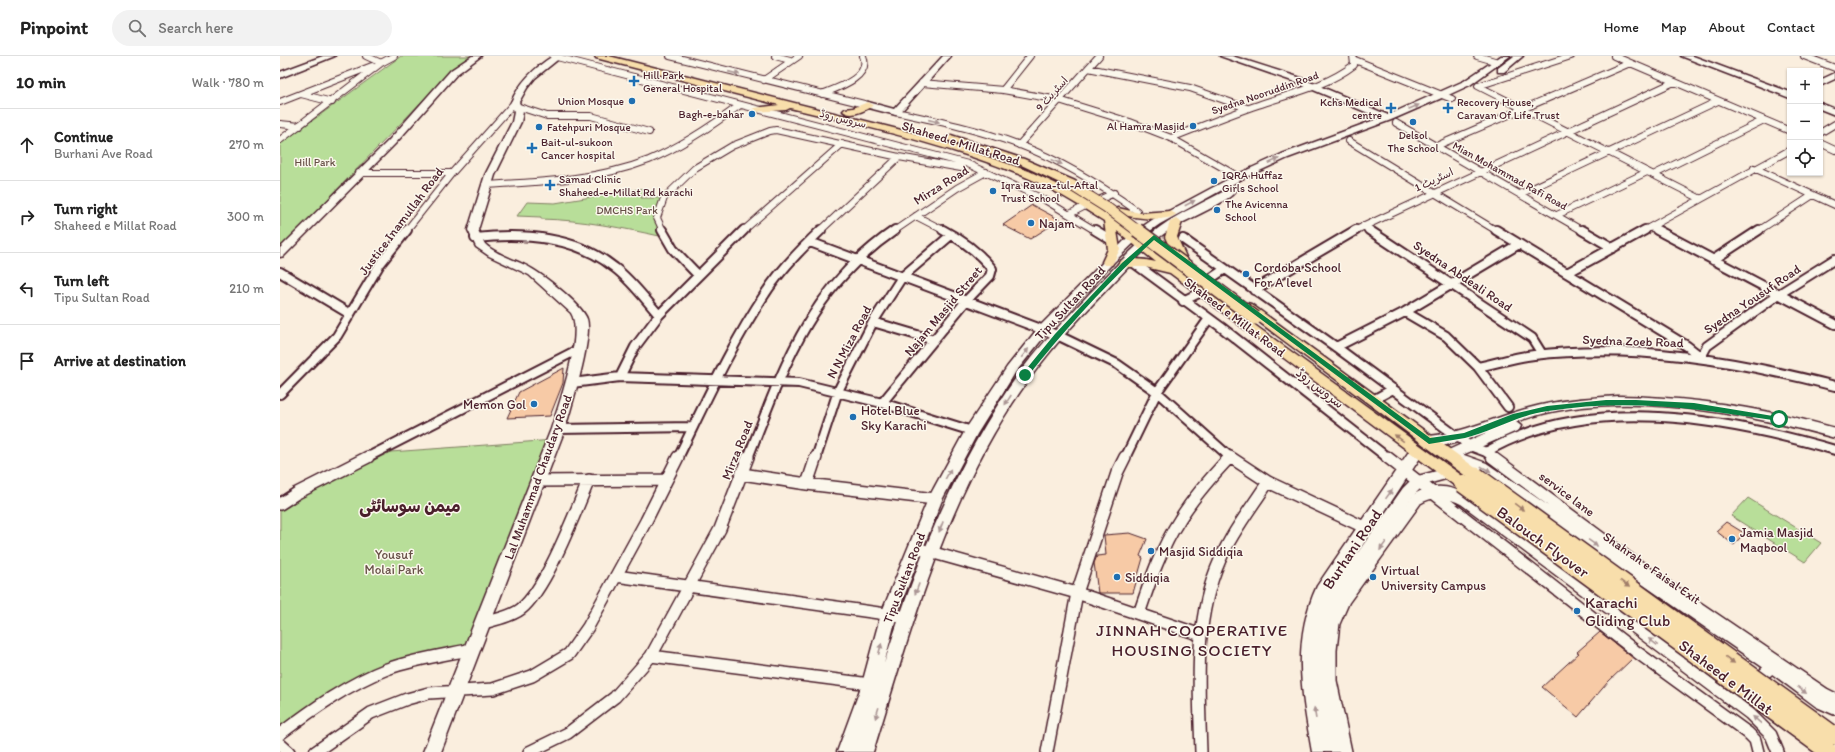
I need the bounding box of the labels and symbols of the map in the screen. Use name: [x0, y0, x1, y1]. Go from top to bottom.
place label: Hill Park General Hospital: [643, 69, 722, 95]
street label: Syedna Nooruddin Road: [1210, 69, 1320, 117]
one-way arrow: [729, 70, 741, 76]
street label: اسٹریٹ 9: [1033, 74, 1071, 114]
marker: Hill Park General Hospital: [628, 75, 640, 87]
place label: Union Mosque: [558, 95, 624, 108]
marker: Union Mosque: [627, 96, 637, 106]
place label: Kchs Medical centre: [1320, 96, 1382, 122]
place label: Recovery House, Caravan Of Life Trust: [1457, 96, 1560, 122]
marker: Kchs Medical centre: [1385, 102, 1397, 114]
marker: Recovery House, Caravan Of Life Trust: [1442, 102, 1454, 114]
one-way arrow: [1409, 103, 1421, 109]
street label: سروس روڈ: [818, 107, 868, 131]
place label: Bagh-e-bahar: [679, 108, 745, 121]
marker: Bagh-e-bahar: [747, 109, 757, 119]
marker: Delsol The School: [1408, 117, 1418, 127]
street label: Shaheed e Millat Road: [900, 118, 1022, 168]
one-way arrow: [927, 118, 940, 124]
place label: Al Hamra Masjid: [1107, 120, 1185, 133]
place label: Fatehpuri Mosque: [547, 121, 631, 134]
marker: Al Hamra Masjid: [1188, 121, 1198, 131]
marker: Fatehpuri Mosque: [534, 122, 544, 132]
place label: Delsol The School: [1387, 129, 1439, 155]
place label: Bait-ul-sukoon Cancer hospital: [541, 136, 615, 162]
street label: Mian Mohammad Rafi Road: [1450, 139, 1570, 213]
marker: Bait-ul-sukoon Cancer hospital: [526, 142, 538, 154]
park label: Hill Park: [295, 156, 336, 169]
one-way arrow: [1269, 158, 1280, 164]
one-way arrow: [1051, 159, 1062, 165]
street label: Mirza Road: [911, 162, 971, 208]
street label: Justice Inamullah Road: [356, 164, 446, 278]
street label: اسٹریٹ 1: [1413, 165, 1455, 195]
place label: IQRA Huffaz Girls School: [1222, 169, 1283, 195]
place label: Samad Clinic Shaheed-e-Millat Rd karachi: [559, 173, 693, 199]
marker: IQRA Huffaz Girls School: [1209, 176, 1219, 186]
marker: Samad Clinic Shaheed-e-Millat Rd karachi: [544, 179, 556, 191]
place label: Iqra Rauza-tul-Aftal Trust School: [1001, 179, 1098, 205]
marker: Iqra Rauza-tul-Aftal Trust School: [988, 186, 998, 196]
place label: The Avicenna School: [1225, 198, 1288, 224]
one-way arrow: [1184, 200, 1196, 207]
park label: DMCHS Park: [596, 204, 658, 217]
marker: The Avicenna School: [1212, 205, 1222, 215]
place label: Najam: [1039, 216, 1075, 231]
marker: Najam: [1026, 218, 1036, 228]
street label: Syedna Abdeali Road: [1410, 237, 1516, 315]
place label: Cordoba School For A level: [1254, 260, 1342, 290]
street label: Syedna Yousuf Road: [1701, 261, 1803, 337]
street label: Najam Masjid Street: [901, 263, 985, 359]
street label: Tipu Sultan Road: [1032, 263, 1108, 343]
marker: Cordoba School For A level: [1241, 269, 1251, 279]
street label: Shaheed e Millat Road: [1181, 274, 1289, 360]
street label: N N Miza Road: [824, 303, 875, 381]
street label: Syedna Zoeb Road: [1582, 332, 1684, 350]
one-way arrow: [1021, 348, 1030, 358]
street label: سروس روڈ: [1293, 365, 1347, 412]
route end: [1016, 366, 1034, 384]
street label: Lal Muhammad Chaudary Road: [501, 392, 575, 562]
one-way arrow: [1005, 395, 1012, 406]
place label: Memon Gol: [463, 397, 526, 412]
marker: Memon Gol: [529, 399, 539, 409]
place label: Hotel Blue Sky Karachi: [861, 403, 927, 433]
route start: [1770, 410, 1788, 428]
marker: Hotel Blue Sky Karachi: [848, 412, 858, 422]
street label: Mirza Road: [718, 418, 756, 482]
one-way arrow: [1394, 434, 1404, 442]
one-way arrow: [1480, 466, 1492, 473]
street label: service lane: [1536, 468, 1598, 520]
one-way arrow: [945, 469, 952, 480]
one-way arrow: [1385, 489, 1393, 500]
district label: میمن سوسائٹی: [359, 496, 461, 518]
street label: Balouch Flyover: [1493, 502, 1593, 582]
one-way arrow: [1514, 503, 1525, 512]
street label: Burhani Road: [1318, 505, 1386, 593]
one-way arrow: [937, 522, 943, 534]
place label: Jamia Masjid Maqbool: [1740, 525, 1814, 555]
street label: Shahrah e Faisal Exit: [1600, 529, 1704, 607]
street label: Tipu Sultan Road: [880, 531, 928, 625]
marker: Jamia Masjid Maqbool: [1727, 534, 1737, 544]
one-way arrow: [1587, 539, 1598, 547]
one-way arrow: [1379, 541, 1387, 551]
place label: Masjid Siddiqia: [1159, 544, 1243, 559]
marker: Masjid Siddiqia: [1146, 546, 1156, 556]
park label: Yousuf Molai Park: [365, 547, 424, 577]
place label: Virtual University Campus: [1381, 563, 1486, 593]
place label: Siddiqia: [1125, 570, 1170, 585]
marker: Siddiqia: [1112, 572, 1122, 582]
marker: Virtual University Campus: [1368, 572, 1378, 582]
one-way arrow: [1619, 580, 1630, 588]
one-way arrow: [914, 584, 920, 596]
place label: Karachi Gliding Club: [1585, 593, 1670, 630]
marker: Karachi Gliding Club: [1572, 606, 1582, 616]
district label: JINNAH COOPERATIVE HOUSING SOCIETY: [1096, 620, 1288, 660]
street label: Shaheed e Millat: [1675, 635, 1777, 719]
one-way arrow: [1648, 638, 1659, 646]
one-way arrow: [877, 643, 883, 655]
one-way arrow: [1725, 656, 1735, 664]
one-way arrow: [1797, 686, 1808, 694]
one-way arrow: [873, 707, 879, 719]
one-way arrow: [1312, 707, 1318, 720]
one-way arrow: [1752, 716, 1763, 725]

